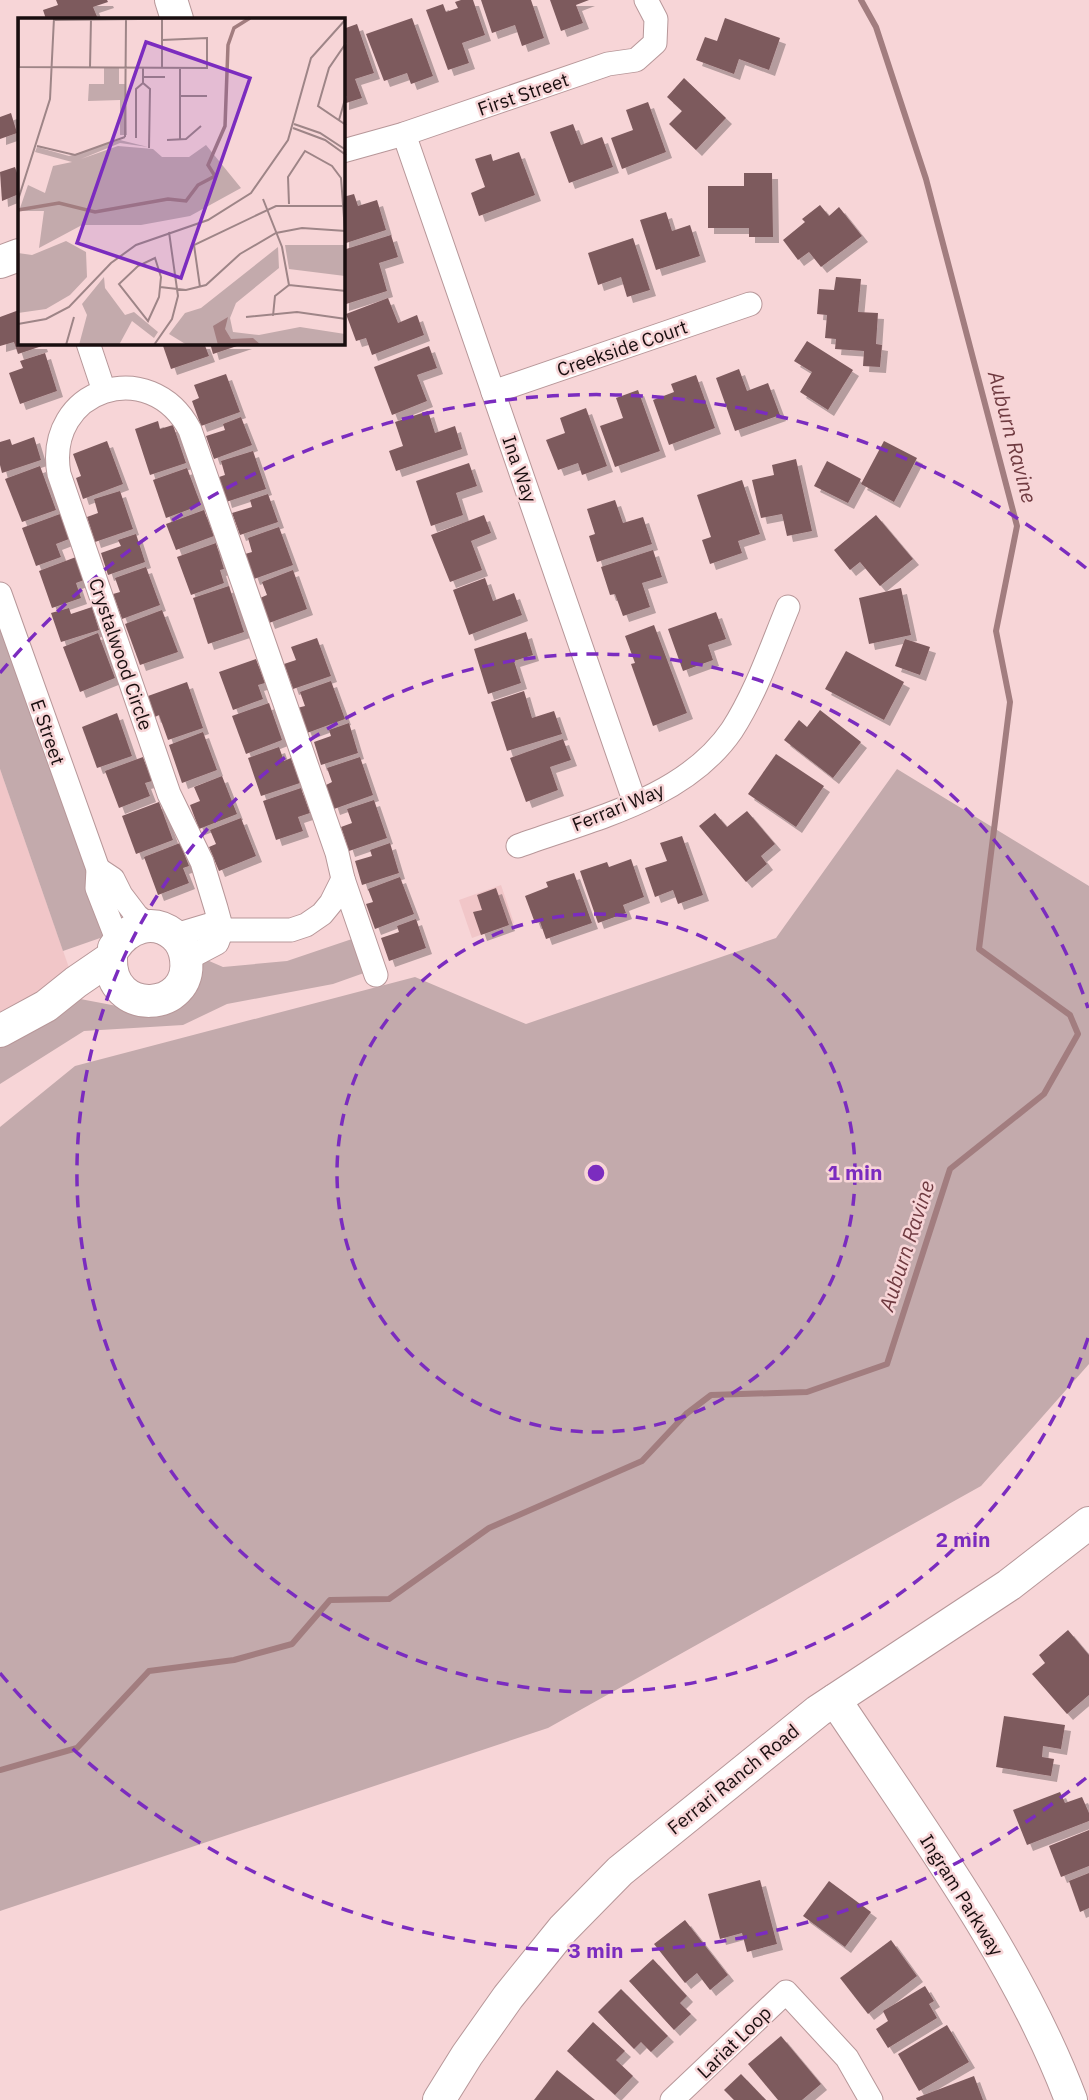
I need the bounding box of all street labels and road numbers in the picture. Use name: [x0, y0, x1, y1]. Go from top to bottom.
street label: First Street: [474, 67, 572, 121]
street label: Creekside Court: [554, 314, 690, 382]
street label: Ina Way: [497, 432, 543, 506]
street label: Crystalwood Circle: [84, 575, 158, 733]
street label: E Street: [26, 696, 70, 768]
street label: Ferrari Way: [569, 777, 668, 836]
street label: Ferrari Ranch Road: [662, 1719, 804, 1839]
street label: Ingram Parkway: [915, 1830, 1009, 1961]
street label: Lariat Loop: [692, 2001, 776, 2083]

